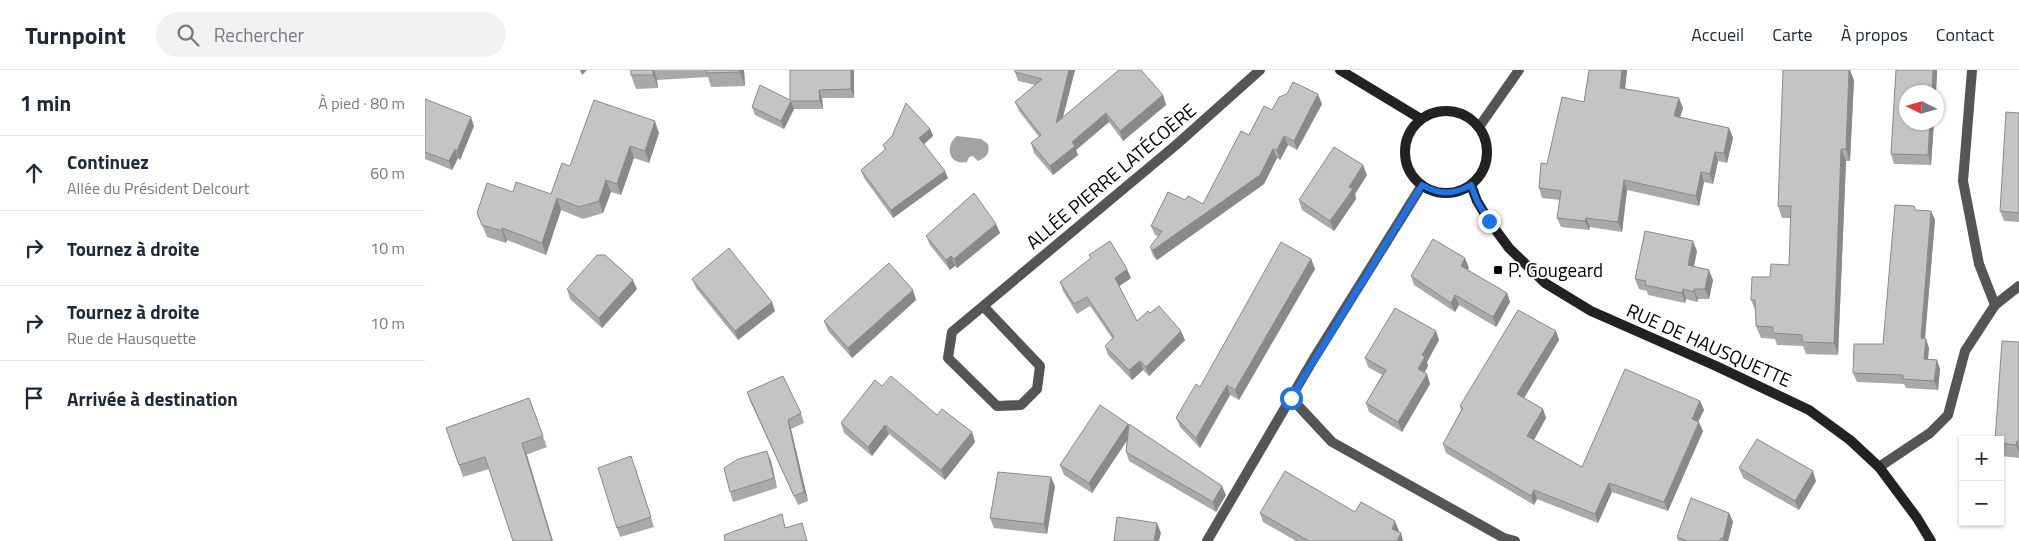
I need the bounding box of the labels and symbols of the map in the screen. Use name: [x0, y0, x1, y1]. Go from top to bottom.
north arrow: [1899, 85, 1944, 130]
street label: ALLÉE PIERRE LATÉCOÈRE: [1019, 96, 1202, 256]
route end: [1478, 210, 1501, 233]
place label: P. Gougeard: [1508, 255, 1603, 284]
marker: P. Gougeard: [1492, 264, 1504, 276]
street label: RUE DE HAUSQUETTE: [1622, 295, 1796, 394]
route start: [1280, 387, 1303, 410]

